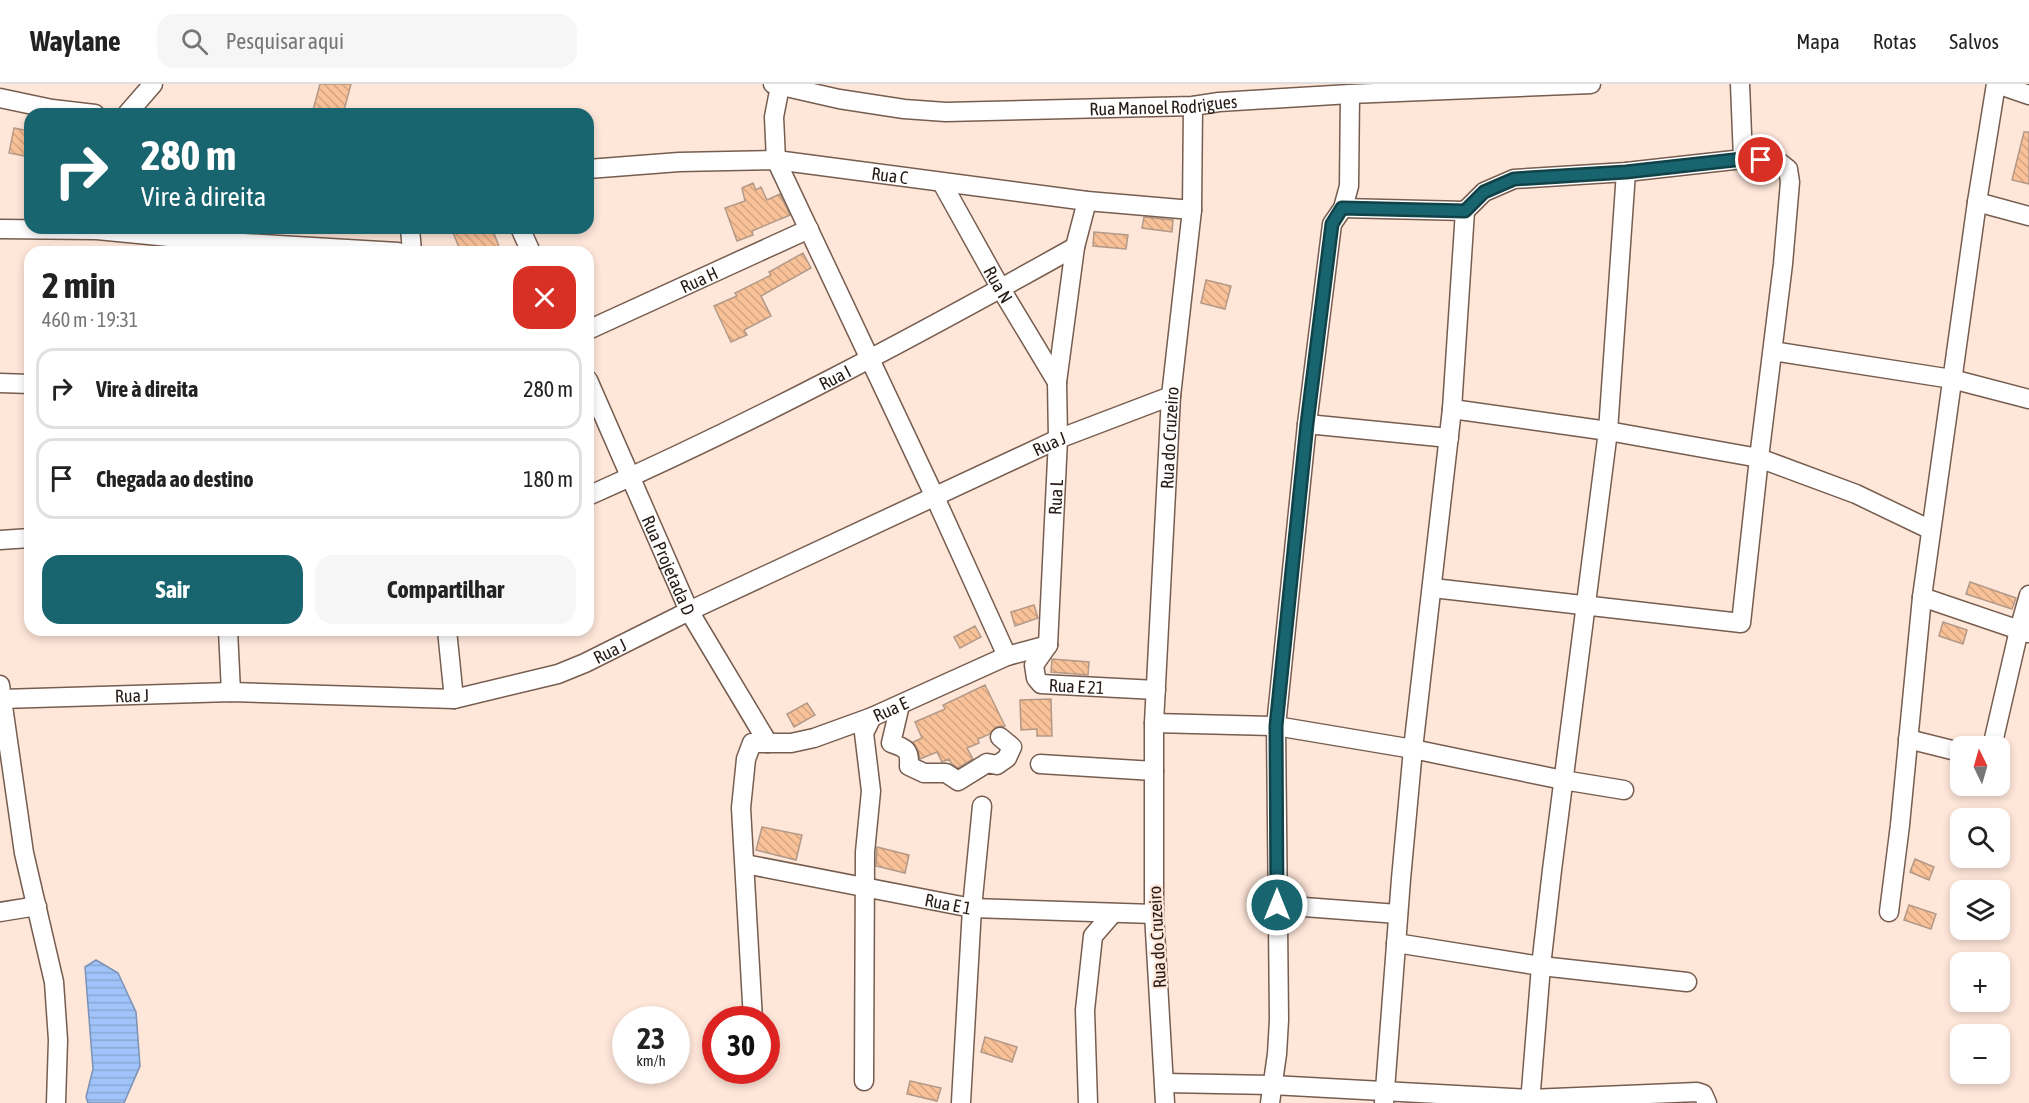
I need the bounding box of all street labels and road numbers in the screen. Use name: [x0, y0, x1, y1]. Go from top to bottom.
street label: Rua Manoel Rodrigues: [1089, 90, 1238, 119]
street label: Rua C: [870, 162, 909, 188]
street label: Rua H: [677, 262, 721, 297]
street label: Rua N: [980, 262, 1017, 307]
street label: Rua I: [815, 360, 854, 394]
street label: Rua do Cruzeiro: [1156, 385, 1183, 489]
street label: Rua J: [1029, 427, 1069, 460]
street label: Rua L: [1044, 479, 1067, 515]
street label: Rua Projetada D: [638, 512, 700, 618]
street label: Rua J: [590, 634, 630, 668]
street label: Rua E 21: [1048, 674, 1105, 698]
street label: Rua J: [114, 684, 149, 706]
street label: Rua E: [869, 692, 911, 726]
street label: Rua do Cruzeiro: [1144, 885, 1170, 989]
street label: Rua E 1: [923, 889, 973, 918]

